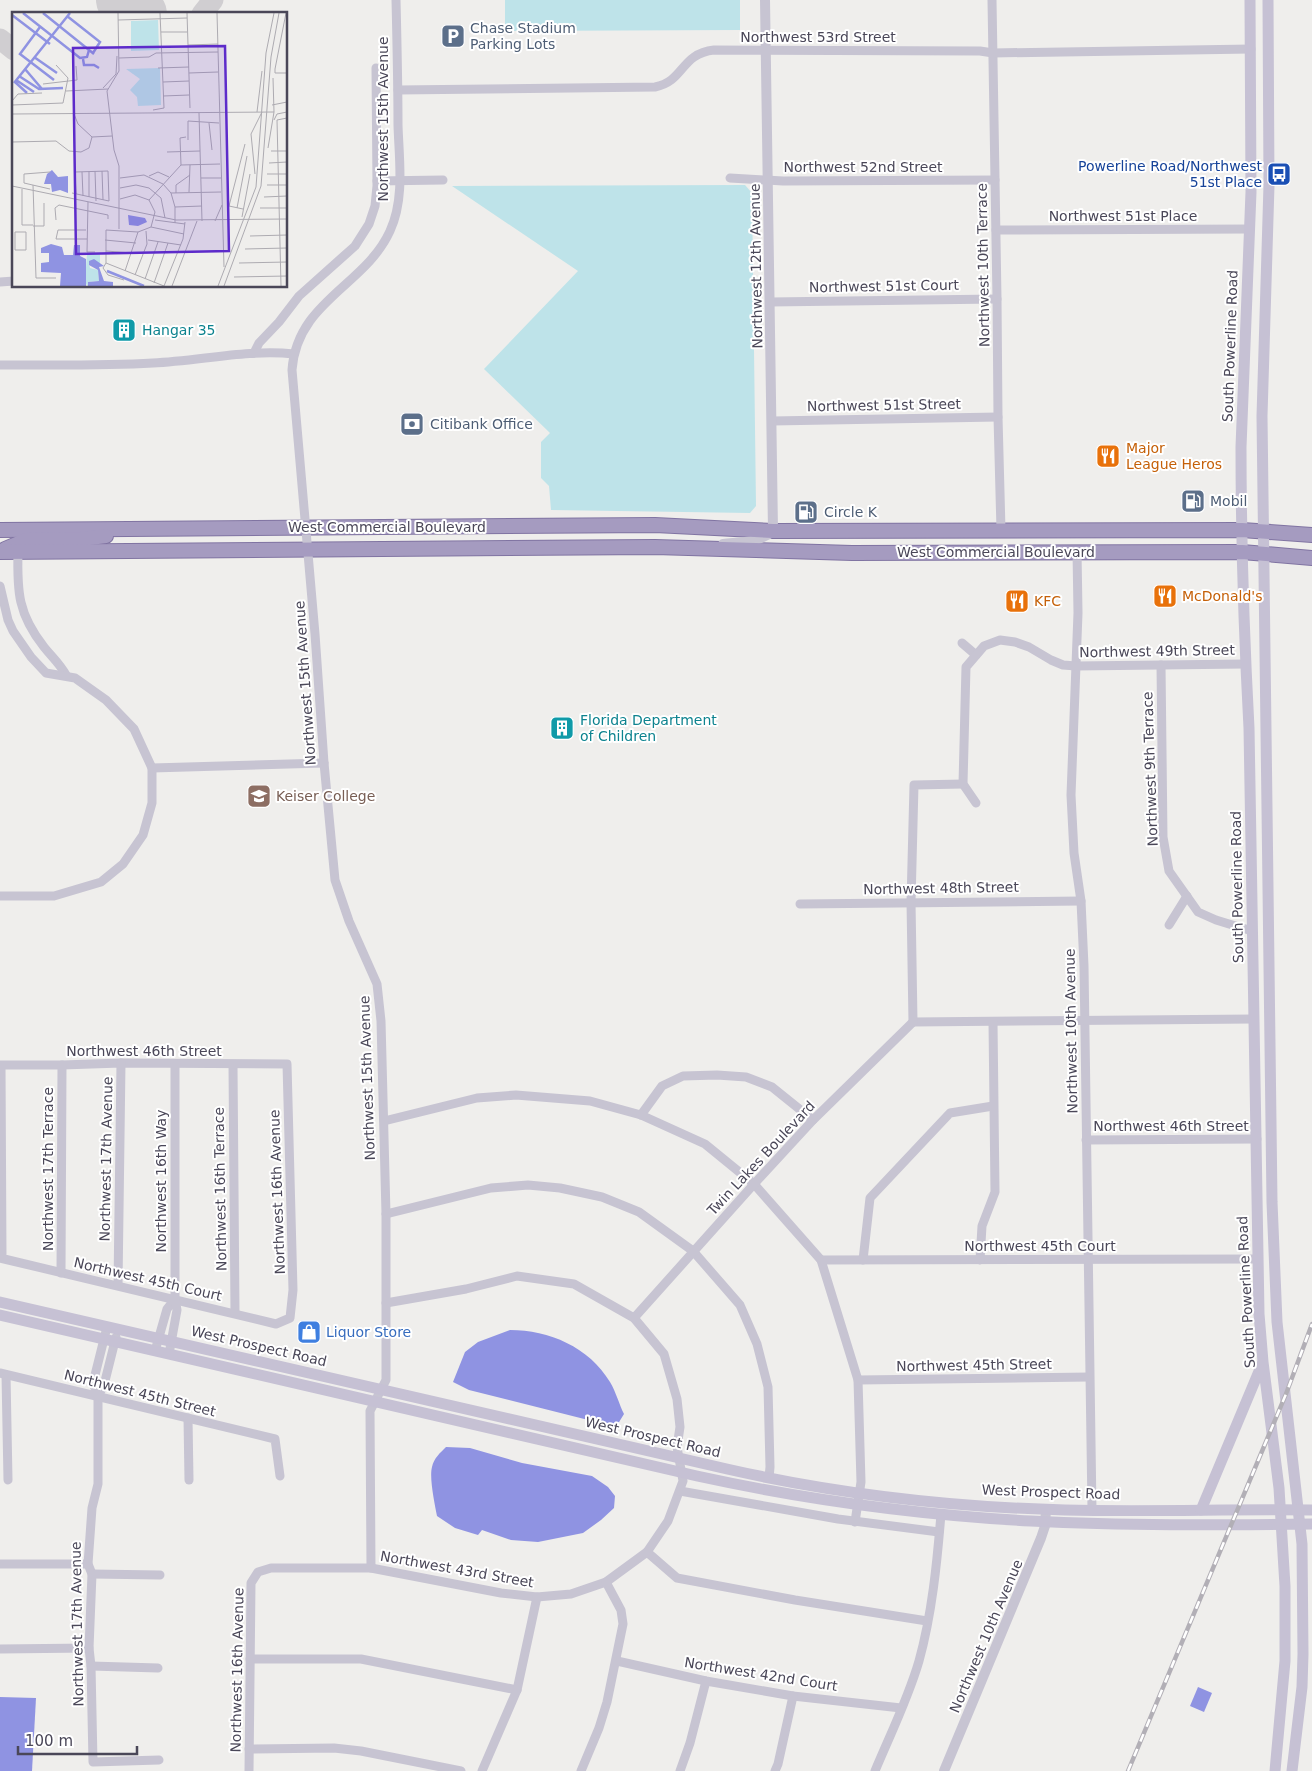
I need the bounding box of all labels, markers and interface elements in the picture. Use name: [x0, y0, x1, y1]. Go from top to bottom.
inset map: [12, 12, 288, 288]
place label: Chase Stadium Parking Lots: [470, 20, 576, 52]
parking icon: Chase Stadium Parking Lots: [440, 23, 466, 49]
street label: Northwest 53rd Street: [740, 29, 896, 45]
street label: Northwest 15th Avenue: [375, 36, 391, 202]
place label: Powerline Road/Northwest 51st Place: [1078, 158, 1262, 190]
street label: Northwest 52nd Street: [783, 159, 943, 175]
bus stop icon: Powerline Road/Northwest 51st Place: [1266, 161, 1292, 187]
street label: Northwest 12th Avenue: [747, 183, 765, 349]
street label: Northwest 10th Terrace: [974, 183, 992, 347]
street label: Northwest 51st Place: [1049, 208, 1197, 224]
street label: South Powerline Road: [1219, 270, 1241, 422]
street label: Northwest 51st Court: [809, 277, 960, 295]
building icon: Hangar 35: [111, 317, 137, 343]
place label: Hangar 35: [142, 322, 215, 338]
street label: Northwest 51st Street: [807, 396, 962, 414]
bank icon: Citibank Office: [399, 411, 425, 437]
place label: Citibank Office: [430, 416, 533, 432]
place label: Major League Heros: [1126, 440, 1222, 472]
restaurant icon: Major League Heros: [1095, 443, 1121, 469]
fuel station icon: Mobil: [1180, 488, 1206, 514]
place label: Mobil: [1210, 493, 1247, 509]
fuel station icon: Circle K: [793, 499, 819, 525]
place label: Circle K: [824, 504, 878, 520]
street label: West Commercial Boulevard: [288, 519, 486, 535]
street label: West Commercial Boulevard: [897, 544, 1095, 560]
restaurant icon: McDonald's: [1152, 583, 1178, 609]
restaurant icon: KFC: [1004, 588, 1030, 614]
place label: McDonald's: [1182, 588, 1263, 604]
place label: KFC: [1034, 593, 1061, 609]
street label: Northwest 15th Avenue: [291, 600, 319, 766]
street label: Northwest 49th Street: [1079, 642, 1235, 660]
street label: Northwest 9th Terrace: [1139, 691, 1161, 847]
place label: Florida Department of Children: [580, 712, 717, 744]
building icon: Florida Department of Children: [549, 715, 575, 741]
school or university icon: Keiser College: [246, 783, 272, 809]
place label: Keiser College: [276, 788, 375, 804]
street label: South Powerline Road: [1228, 811, 1246, 963]
street label: Northwest 48th Street: [863, 879, 1019, 897]
street label: Northwest 10th Avenue: [1062, 948, 1080, 1114]
street label: Northwest 15th Avenue: [356, 995, 378, 1161]
street label: Northwest 46th Street: [66, 1043, 222, 1059]
street label: Northwest 17th Avenue: [97, 1076, 115, 1242]
street label: Northwest 17th Terrace: [40, 1087, 56, 1251]
street label: Twin Lakes Boulevard: [703, 1098, 818, 1219]
street label: Northwest 16th Terrace: [211, 1107, 229, 1271]
street label: Northwest 16th Avenue: [266, 1109, 288, 1275]
street label: Northwest 16th Way: [153, 1110, 169, 1252]
street label: Northwest 46th Street: [1093, 1118, 1249, 1134]
street label: South Powerline Road: [1234, 1216, 1258, 1368]
street label: Northwest 45th Court: [964, 1238, 1116, 1254]
street label: Northwest 45th Court: [72, 1254, 224, 1304]
shop icon: Liquor Store: [296, 1319, 322, 1345]
street label: West Prospect Road: [190, 1323, 328, 1369]
place label: Liquor Store: [326, 1324, 411, 1340]
street label: Northwest 45th Street: [896, 1356, 1052, 1374]
street label: Northwest 45th Street: [63, 1366, 218, 1420]
street label: West Prospect Road: [584, 1414, 722, 1460]
street label: West Prospect Road: [981, 1482, 1121, 1502]
street label: Northwest 17th Avenue: [68, 1541, 86, 1707]
street label: Northwest 43rd Street: [379, 1548, 536, 1590]
street label: Northwest 10th Avenue: [946, 1557, 1026, 1715]
street label: Northwest 16th Avenue: [228, 1587, 246, 1753]
street label: Northwest 42nd Court: [683, 1654, 839, 1694]
scale bar: [18, 1724, 136, 1756]
text: 100 m: [25, 1732, 73, 1750]

